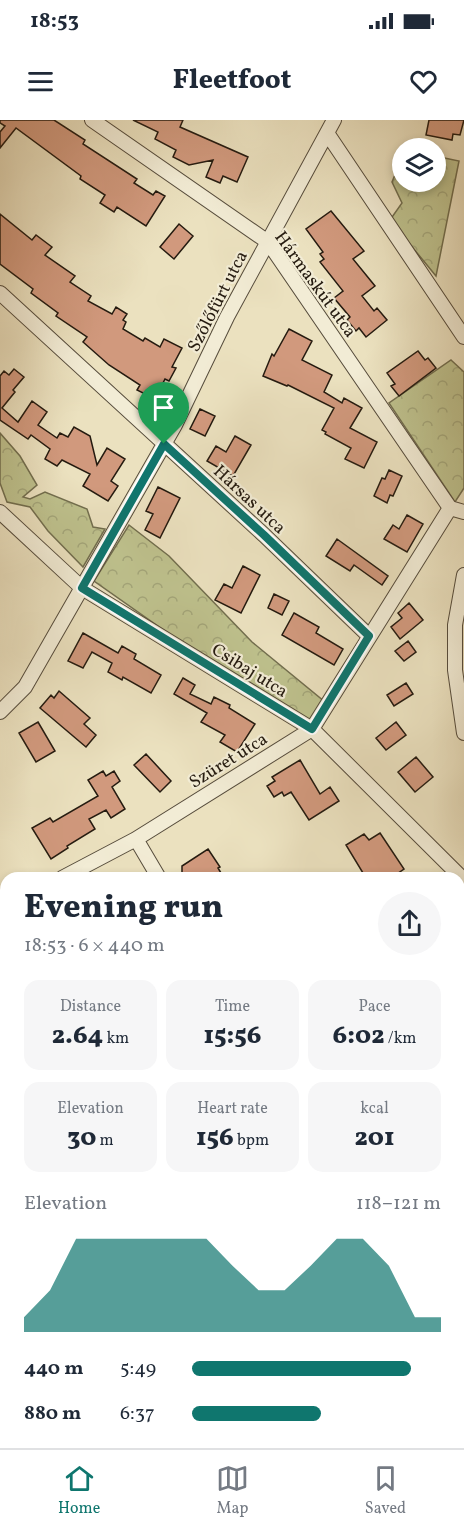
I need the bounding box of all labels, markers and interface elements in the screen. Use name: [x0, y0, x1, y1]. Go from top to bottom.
text: 18:53: [30, 6, 79, 37]
text: Fleetfoot: [173, 62, 291, 100]
icon: menu: [24, 65, 57, 98]
icon: heart: [407, 65, 440, 98]
map controls: [392, 138, 446, 192]
button: layers: [392, 138, 446, 192]
street label: Hármaskút utca: [268, 227, 362, 343]
street label: Szőlőfürt utca: [182, 247, 255, 357]
pin: [138, 382, 189, 444]
icon: arrive: [147, 391, 180, 424]
street label: Hársas utca: [207, 460, 291, 540]
street label: Csibaj utca: [206, 638, 292, 705]
street label: Szüret utca: [185, 727, 273, 795]
text: Evening run: [24, 886, 223, 932]
button: share: [378, 892, 441, 955]
text: 18:53 · 6 × 440 m: [24, 932, 165, 960]
text: Distance: [60, 996, 121, 1018]
text: Time: [215, 996, 250, 1018]
text: Pace: [358, 996, 391, 1018]
text: 2.64: [52, 1018, 103, 1054]
text: 15:56: [203, 1018, 262, 1054]
text: 6:02: [332, 1018, 385, 1054]
text: km: [103, 1028, 129, 1050]
text: /km: [385, 1028, 417, 1050]
text: Elevation: [57, 1098, 124, 1120]
text: Heart rate: [197, 1098, 268, 1120]
text: kcal: [360, 1098, 389, 1120]
text: 30: [67, 1120, 96, 1156]
text: 156: [196, 1120, 234, 1156]
text: 201: [355, 1120, 395, 1156]
text: m: [96, 1130, 114, 1152]
text: bpm: [234, 1130, 269, 1152]
text: Elevation: [24, 1190, 107, 1218]
text: 118–121 m: [356, 1190, 441, 1218]
text: 440 m: [24, 1355, 84, 1383]
text: 5:49: [120, 1355, 156, 1383]
text: 880 m: [24, 1400, 81, 1428]
text: 6:37: [120, 1400, 155, 1428]
tab: Home: [58, 1462, 100, 1520]
tab: Map: [216, 1462, 249, 1520]
tab: Saved: [365, 1462, 406, 1520]

